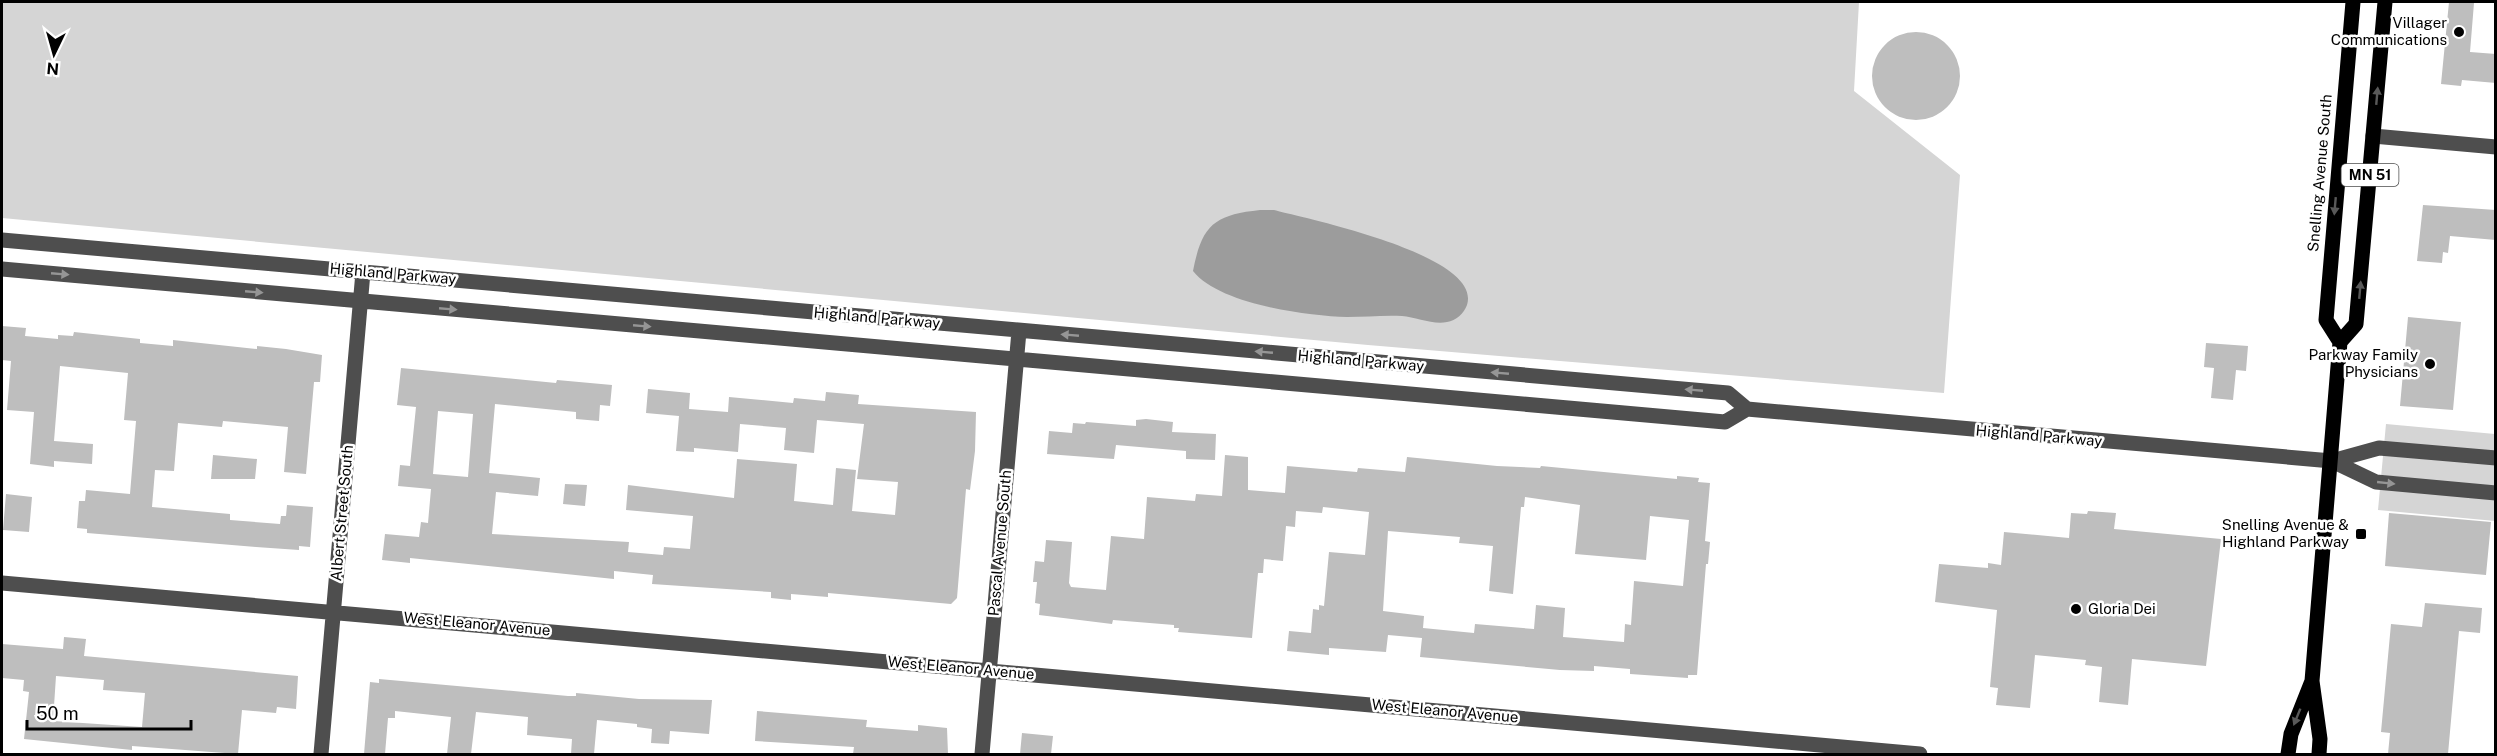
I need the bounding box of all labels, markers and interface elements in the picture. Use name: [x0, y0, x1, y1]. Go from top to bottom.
place label: Villager Communications: [2331, 14, 2447, 48]
north arrow: [24, 24, 84, 84]
marker: Villager Communications: [2452, 25, 2466, 39]
text: N: [46, 58, 60, 78]
one-way arrow: [2372, 86, 2382, 105]
street label: Snelling Avenue South: [2304, 93, 2335, 252]
road number: MN 51: [2342, 164, 2398, 186]
one-way arrow: [2330, 197, 2340, 216]
street label: Highland Parkway: [329, 260, 457, 288]
one-way arrow: [50, 269, 69, 279]
one-way arrow: [2355, 280, 2365, 299]
one-way arrow: [244, 287, 263, 297]
one-way arrow: [439, 304, 458, 314]
street label: Highland Parkway: [813, 304, 941, 332]
one-way arrow: [633, 321, 652, 331]
one-way arrow: [1060, 330, 1079, 340]
place label: Parkway Family Physicians: [2309, 346, 2418, 380]
one-way arrow: [1254, 347, 1273, 357]
street label: Highland Parkway: [1297, 347, 1425, 375]
marker: Parkway Family Physicians: [2423, 357, 2437, 371]
one-way arrow: [1491, 368, 1510, 378]
one-way arrow: [1685, 385, 1704, 395]
street label: Highland Parkway: [1975, 422, 2103, 450]
street label: Albert Street South: [327, 444, 356, 582]
street label: Pascal Avenue South: [985, 469, 1014, 617]
one-way arrow: [2376, 478, 2395, 487]
place label: Snelling Avenue & Highland Parkway: [2222, 516, 2349, 550]
marker: Snelling Avenue & Highland Parkway: [2354, 527, 2368, 541]
place label: Gloria Dei: [2088, 600, 2156, 617]
marker: Gloria Dei: [2069, 602, 2083, 616]
street label: West Eleanor Avenue: [403, 609, 551, 638]
street label: West Eleanor Avenue: [887, 653, 1035, 682]
scale bar: [27, 693, 190, 731]
street label: West Eleanor Avenue: [1371, 696, 1519, 725]
text: 50 m: [36, 703, 79, 724]
one-way arrow: [2292, 709, 2302, 727]

